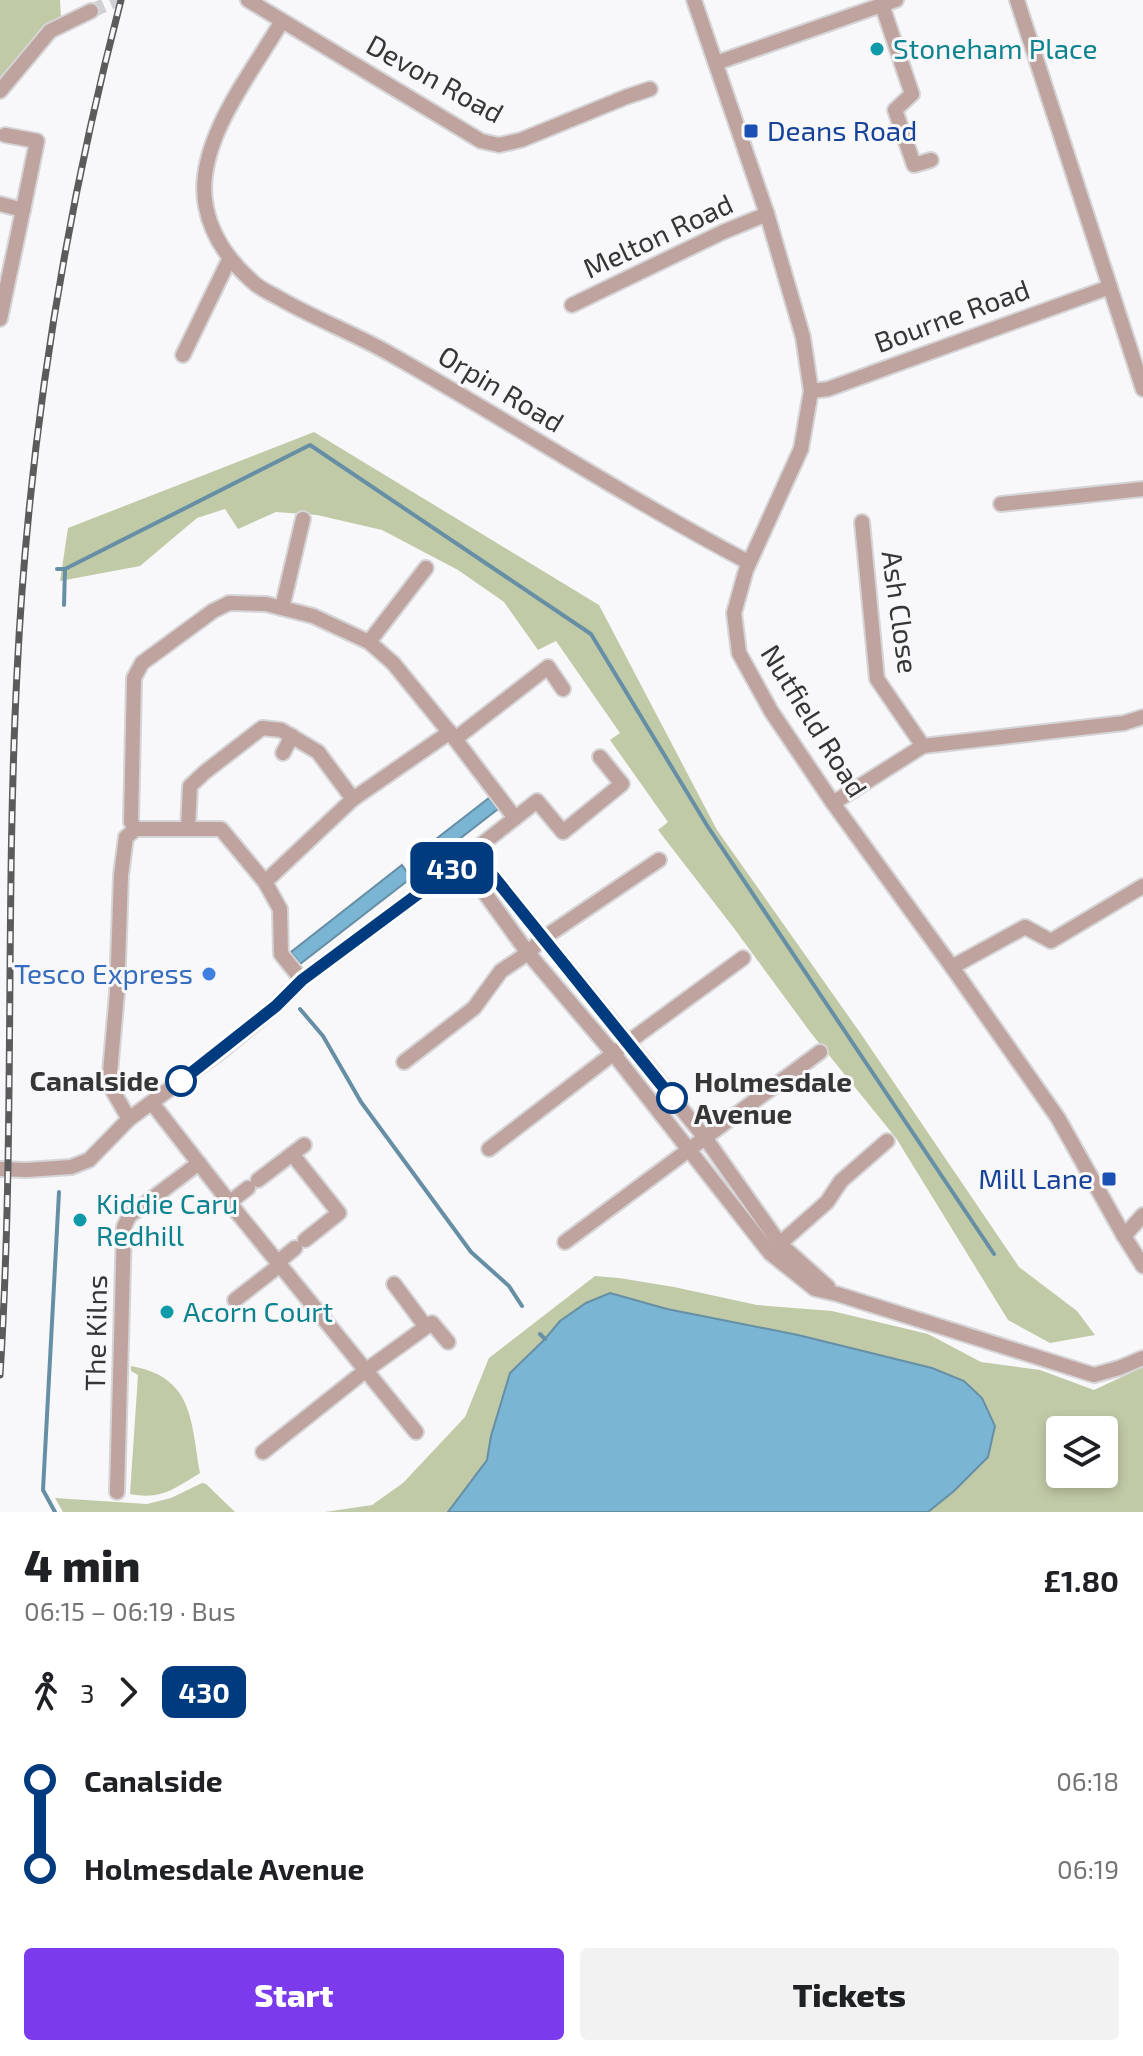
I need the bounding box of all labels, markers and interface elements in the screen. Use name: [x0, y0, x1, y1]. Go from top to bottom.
street label: Devon Road: [361, 27, 510, 130]
place label: Stoneham Place: [893, 31, 1098, 65]
marker: Stoneham Place: [868, 40, 886, 58]
place label: Deans Road: [767, 113, 917, 147]
marker: Deans Road: [742, 122, 760, 140]
street label: Melton Road: [577, 186, 738, 285]
street label: Bourne Road: [869, 271, 1034, 359]
street label: Orpin Road: [433, 337, 570, 439]
street label: Ash Close: [876, 548, 926, 675]
street label: Nutfield Road: [754, 638, 875, 803]
line badge: 430: [406, 842, 498, 894]
text: 430: [426, 851, 478, 885]
place label: Tesco Express: [14, 956, 193, 990]
marker: Tesco Express: [200, 965, 218, 983]
place label: Canalside: [29, 1063, 159, 1097]
place label: Holmesdale Avenue: [694, 1064, 852, 1130]
marker: Canalside: [166, 1066, 196, 1096]
marker: Holmesdale Avenue: [657, 1083, 687, 1113]
place label: Mill Lane: [978, 1161, 1093, 1195]
marker: Mill Lane: [1100, 1170, 1118, 1188]
place label: Kiddie Caru Redhill: [96, 1186, 238, 1252]
marker: Kiddie Caru Redhill: [71, 1211, 89, 1229]
street label: The Kilns: [77, 1275, 113, 1391]
place label: Acorn Court: [183, 1294, 333, 1328]
marker: Acorn Court: [158, 1303, 176, 1321]
map controls: [1046, 1416, 1118, 1488]
button: layers: [1046, 1416, 1118, 1488]
text: 4 min: [24, 1538, 141, 1591]
text: £1.80: [1044, 1562, 1119, 1598]
text: 06:15 – 06:19 · Bus: [24, 1595, 236, 1626]
icon: walk: [24, 1670, 68, 1714]
icon: forward: [106, 1670, 150, 1714]
text: 430: [178, 1675, 230, 1709]
text: 3: [80, 1677, 94, 1708]
text: Canalside: [84, 1762, 223, 1798]
text: 06:18: [1056, 1765, 1119, 1796]
text: Holmesdale Avenue: [84, 1850, 364, 1886]
text: 06:19: [1057, 1853, 1119, 1884]
button: Start: [24, 1948, 564, 2040]
button: Tickets: [580, 1948, 1119, 2040]

